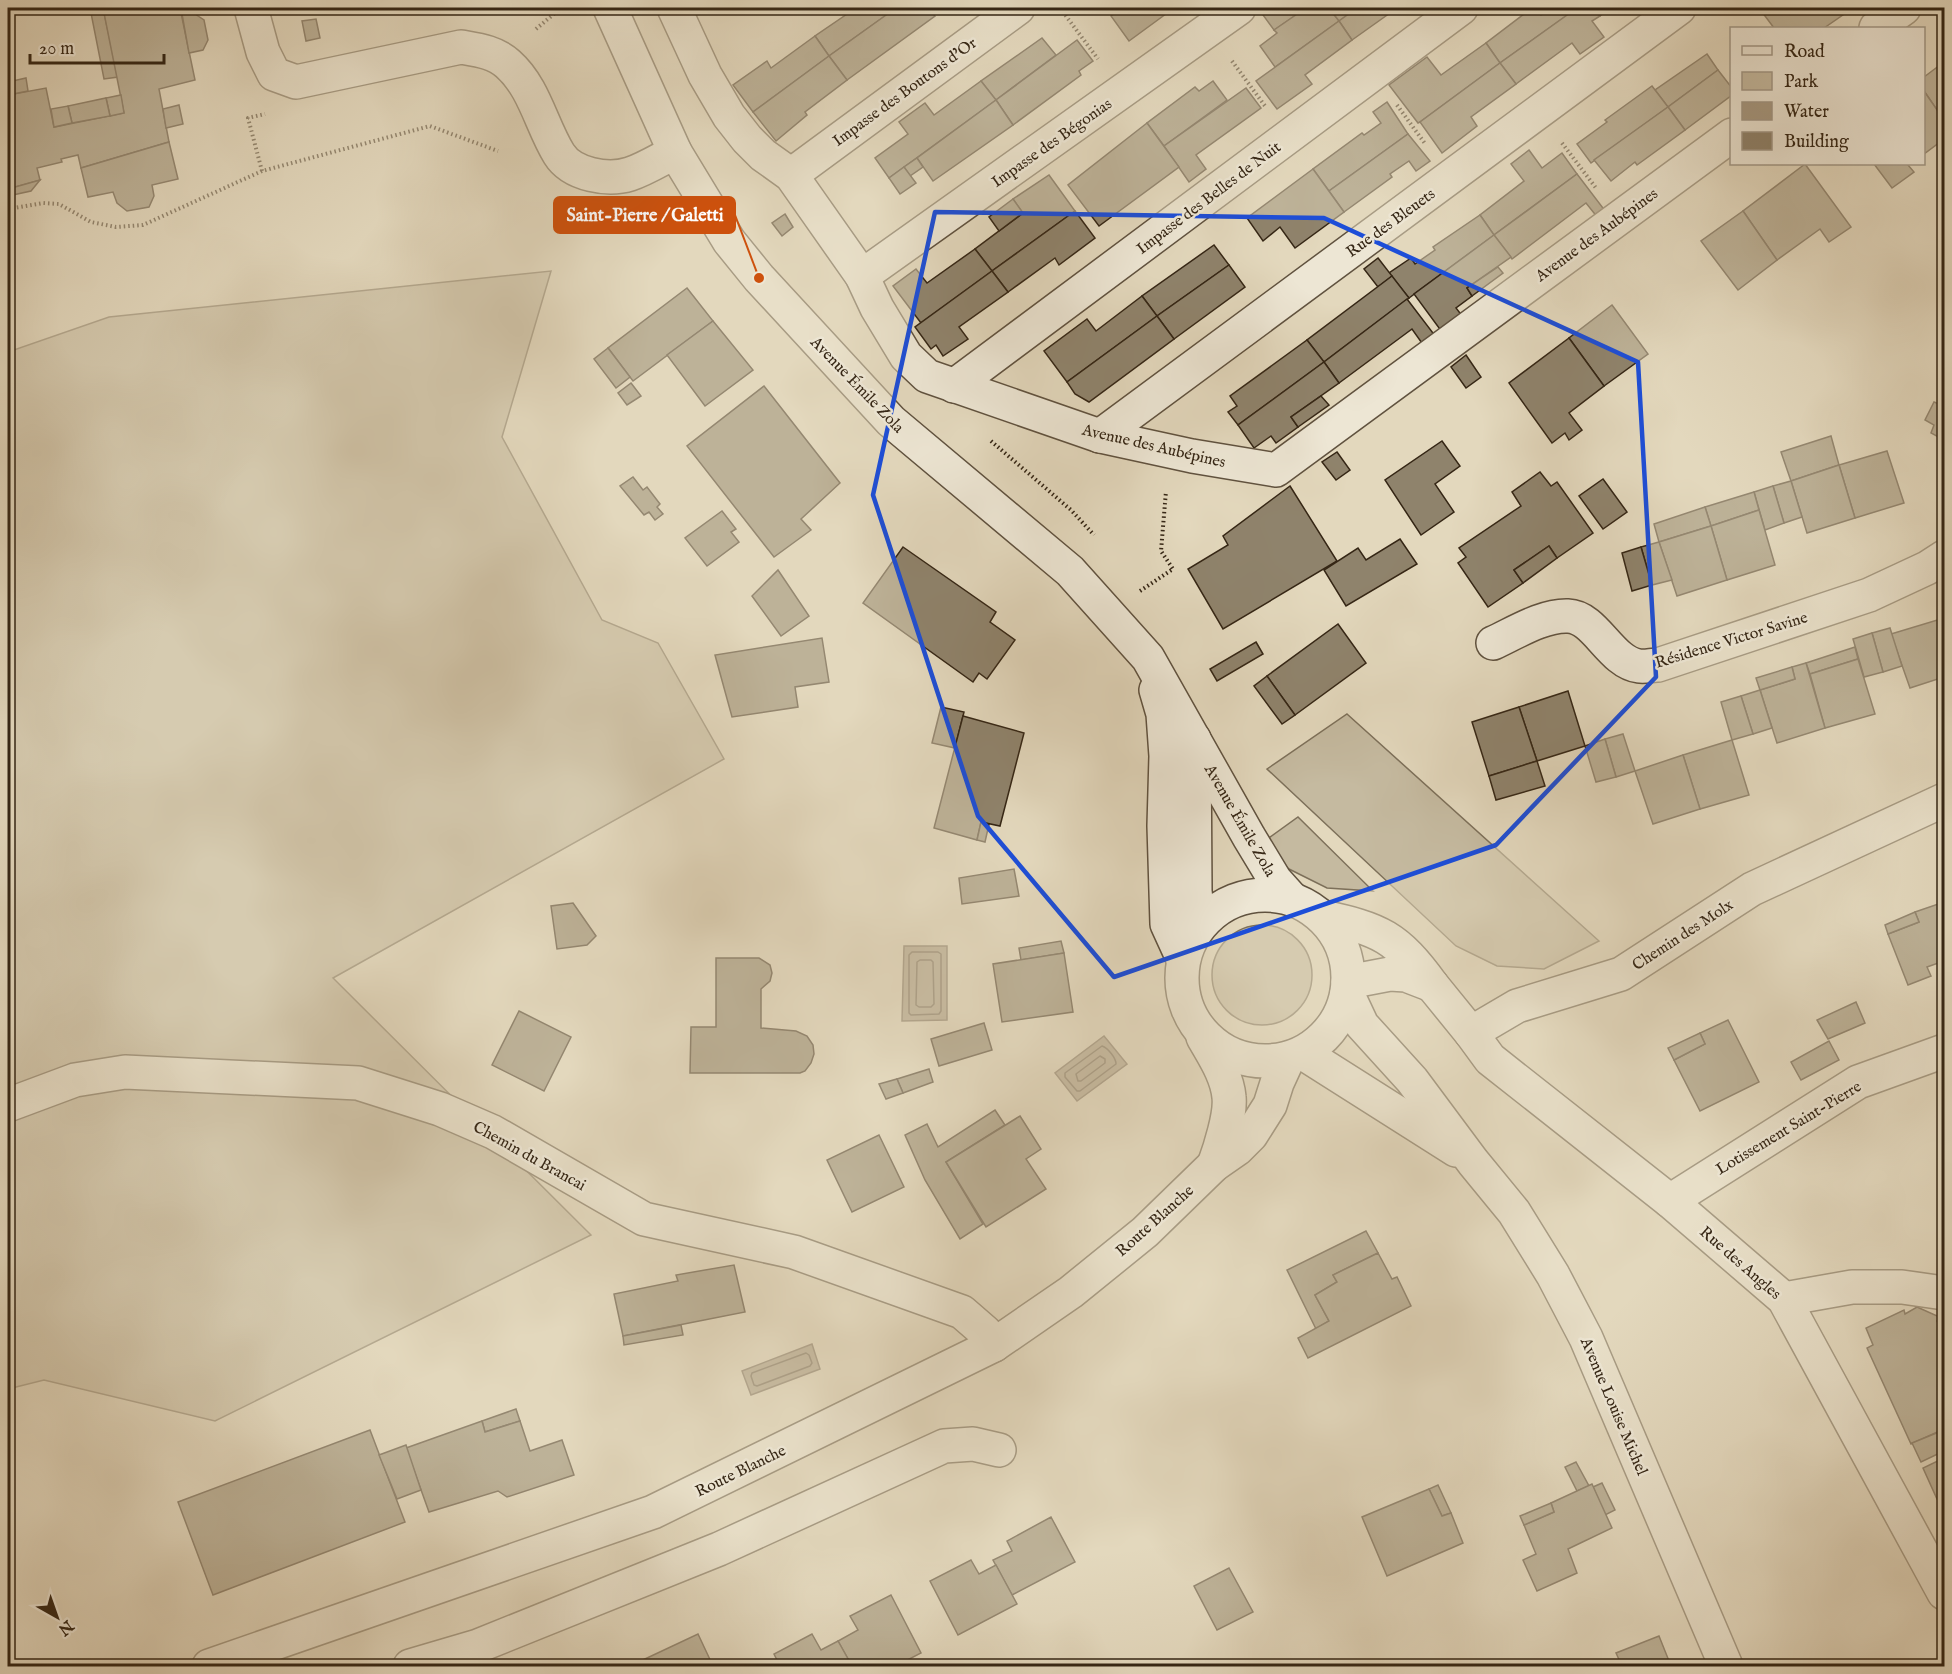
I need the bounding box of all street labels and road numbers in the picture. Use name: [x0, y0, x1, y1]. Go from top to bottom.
street label: Impasse des Boutons d'Or: [829, 34, 981, 152]
street label: Impasse des Bégonias: [988, 94, 1117, 193]
street label: Impasse des Belles de Nuit: [1133, 137, 1286, 259]
street label: Rue des Bleuets: [1343, 184, 1440, 263]
street label: Avenue des Aubépines: [1531, 184, 1663, 287]
street label: Avenue Émile Zola: [805, 331, 909, 438]
street label: Avenue des Aubépines: [1079, 420, 1228, 473]
street label: Résidence Victor Savine: [1653, 608, 1810, 674]
street label: Avenue Émile Zola: [1199, 759, 1281, 881]
street label: Chemin des Molx: [1629, 895, 1738, 976]
street label: Lotissement Saint-Pierre: [1713, 1077, 1865, 1180]
street label: Chemin du Brancai: [469, 1117, 589, 1196]
street label: Route Blanche: [1112, 1181, 1199, 1262]
street label: Rue des Angles: [1695, 1223, 1785, 1305]
street label: Avenue Louise Michel: [1575, 1334, 1651, 1479]
street label: Route Blanche: [692, 1441, 789, 1502]

